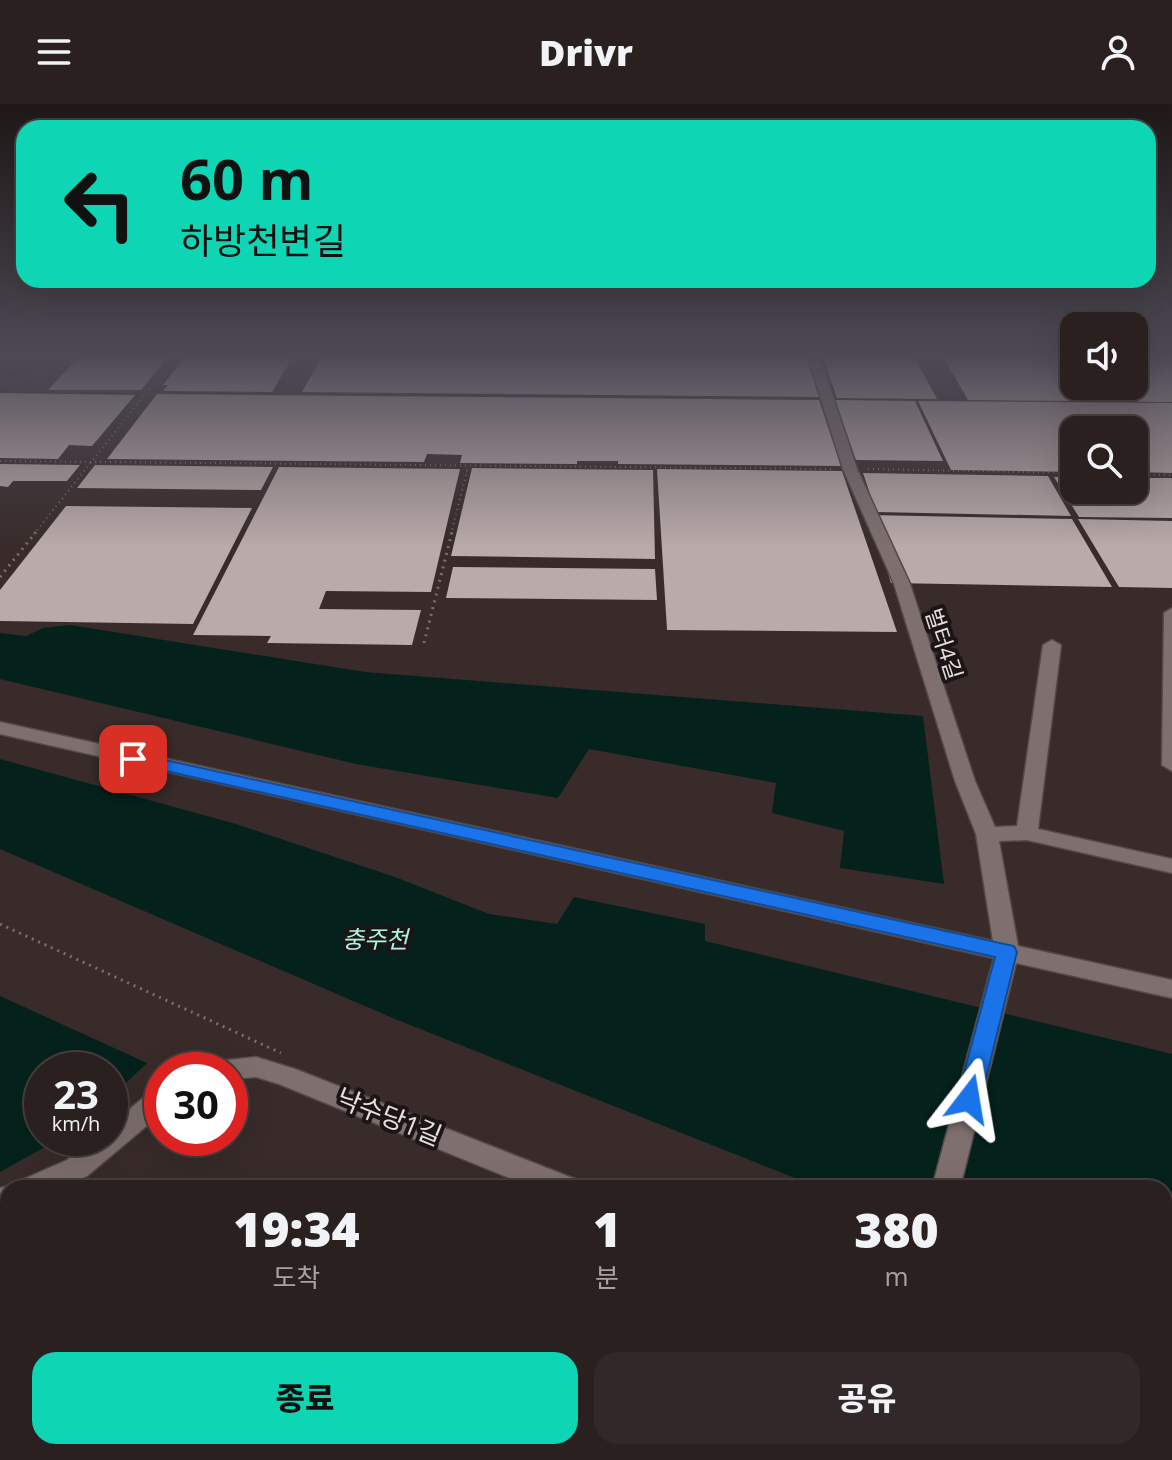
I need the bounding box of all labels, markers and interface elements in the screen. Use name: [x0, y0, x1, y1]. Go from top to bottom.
text: Drivr: [539, 28, 633, 77]
icon: menu: [32, 30, 76, 74]
icon: person: [1096, 30, 1140, 74]
text: 60 m: [180, 140, 314, 216]
icon: left: [48, 152, 152, 256]
text: 하방천변길: [180, 216, 346, 265]
map controls: [1060, 312, 1148, 504]
button: sound: [1060, 312, 1148, 400]
button: search: [1060, 416, 1148, 504]
street label: 벌터4길: [919, 604, 971, 683]
pin: [99, 725, 167, 793]
icon: arrive: [111, 737, 155, 781]
water label: 충주천: [342, 922, 411, 955]
speed limit sign: 30: [144, 1052, 248, 1156]
position arrow: [927, 1057, 1011, 1141]
text: 23: [53, 1066, 99, 1121]
street label: 낙수당1길: [331, 1079, 447, 1153]
text: km/h: [52, 1110, 100, 1137]
text: 19:34: [233, 1196, 360, 1261]
text: 1: [593, 1196, 621, 1261]
text: 380: [854, 1197, 939, 1262]
text: m: [884, 1258, 909, 1294]
text: 도착: [273, 1259, 320, 1295]
text: 분: [595, 1259, 619, 1295]
button: 종료: [32, 1352, 578, 1444]
button: 공유: [594, 1352, 1140, 1444]

